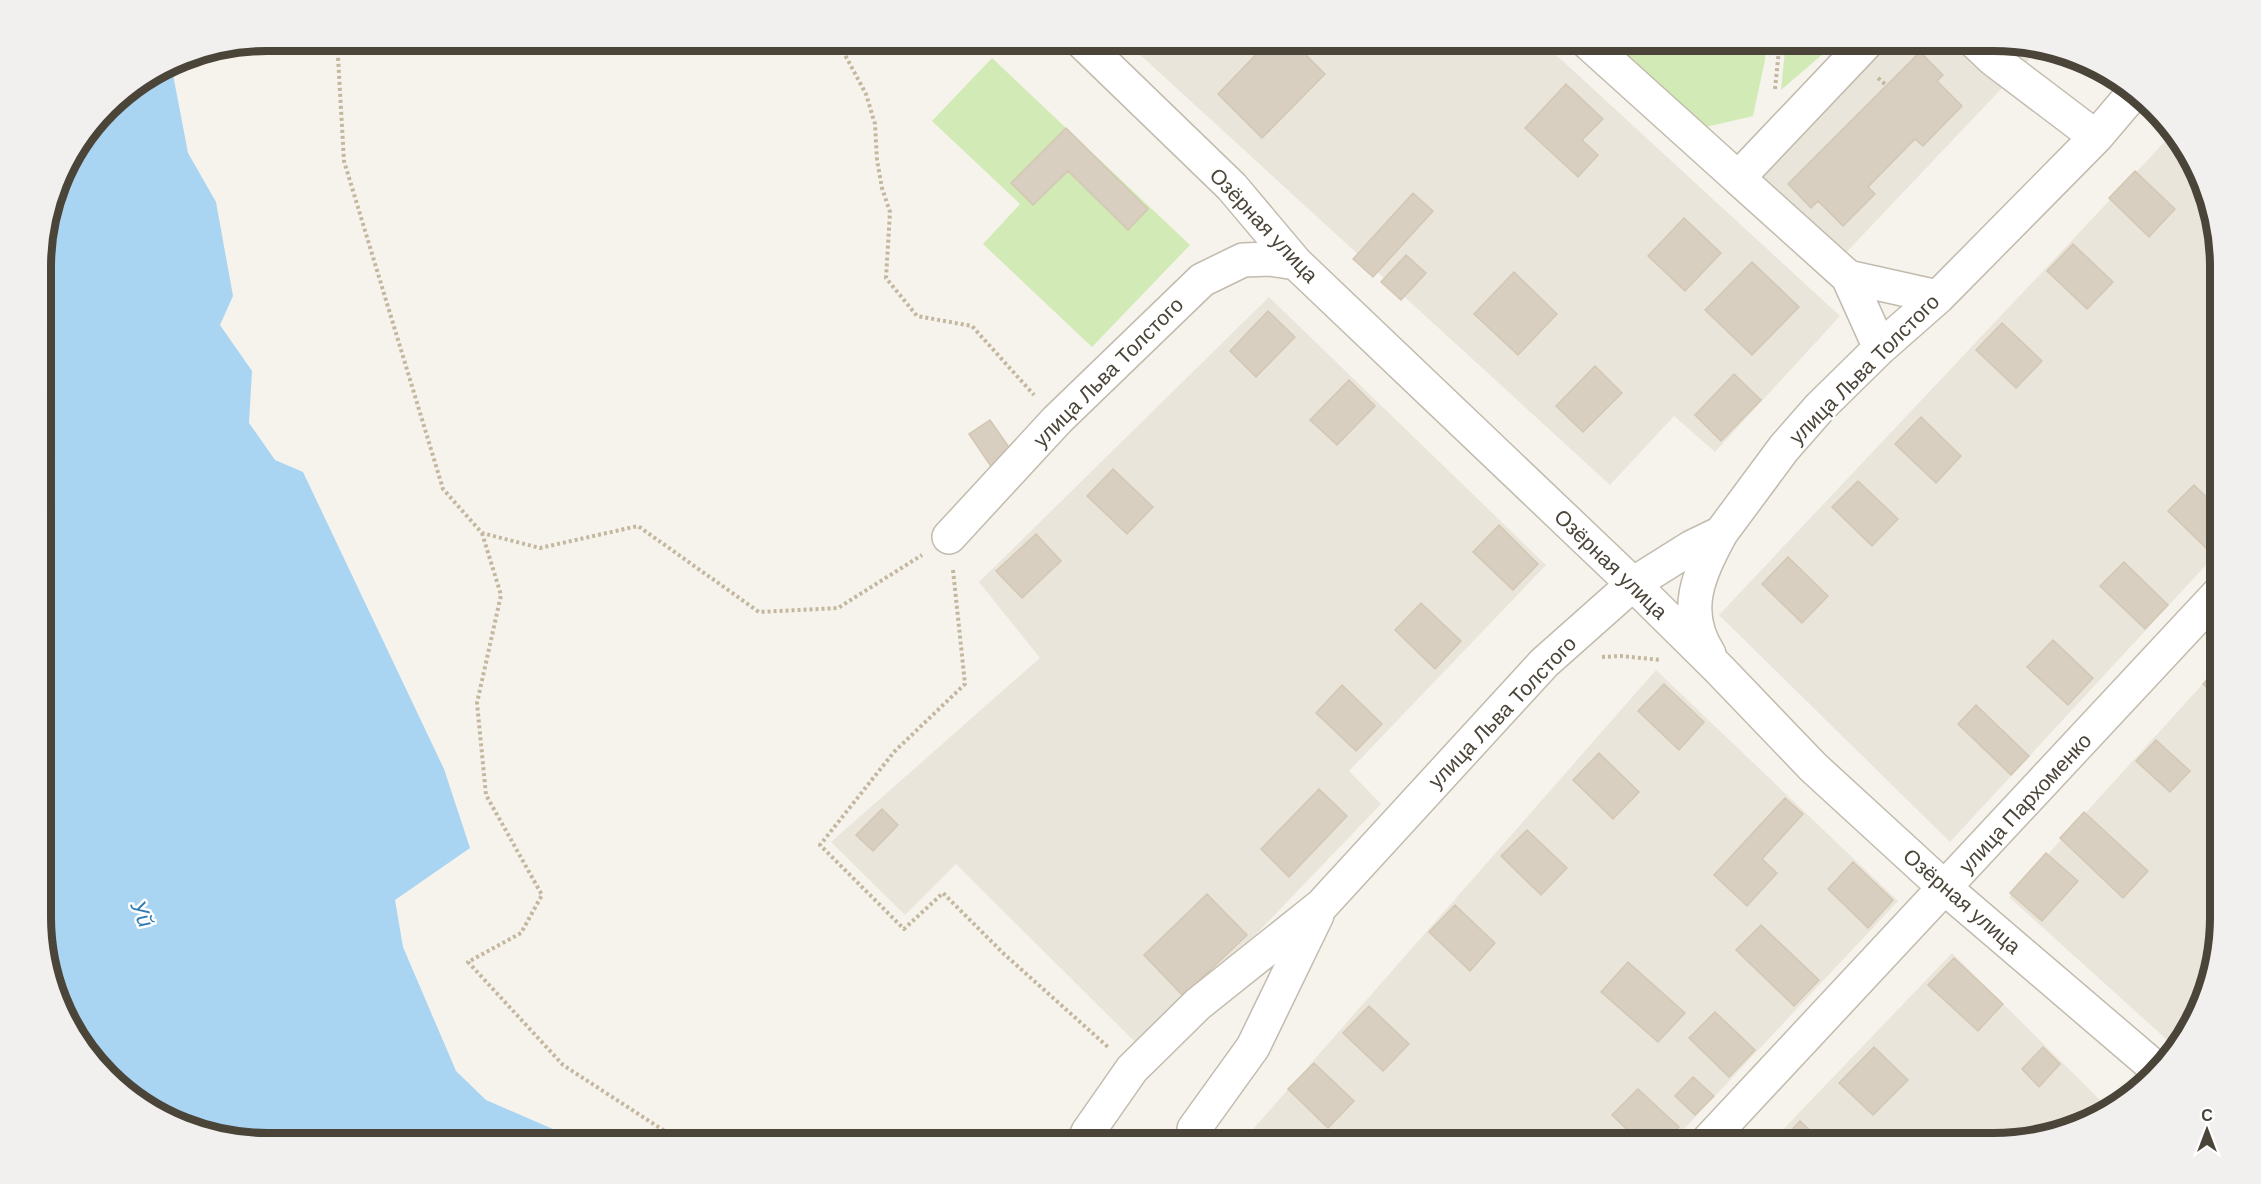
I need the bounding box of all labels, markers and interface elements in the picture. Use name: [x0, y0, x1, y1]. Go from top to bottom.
street label: Озёрная улица: [1205, 163, 1323, 287]
street label: улица Льва Толстого: [1785, 290, 1943, 448]
street label: улица Льва Толстого: [1029, 293, 1187, 451]
street label: Озёрная улица: [1550, 504, 1672, 624]
street label: улица Льва Толстого: [1424, 631, 1580, 793]
street label: улица Пархоменко: [1954, 728, 2096, 878]
street label: Озёрная улица: [1899, 844, 2025, 958]
water label: Уй: [125, 896, 159, 931]
north arrow: [2177, 1100, 2237, 1160]
text: С: [2201, 1107, 2213, 1124]

